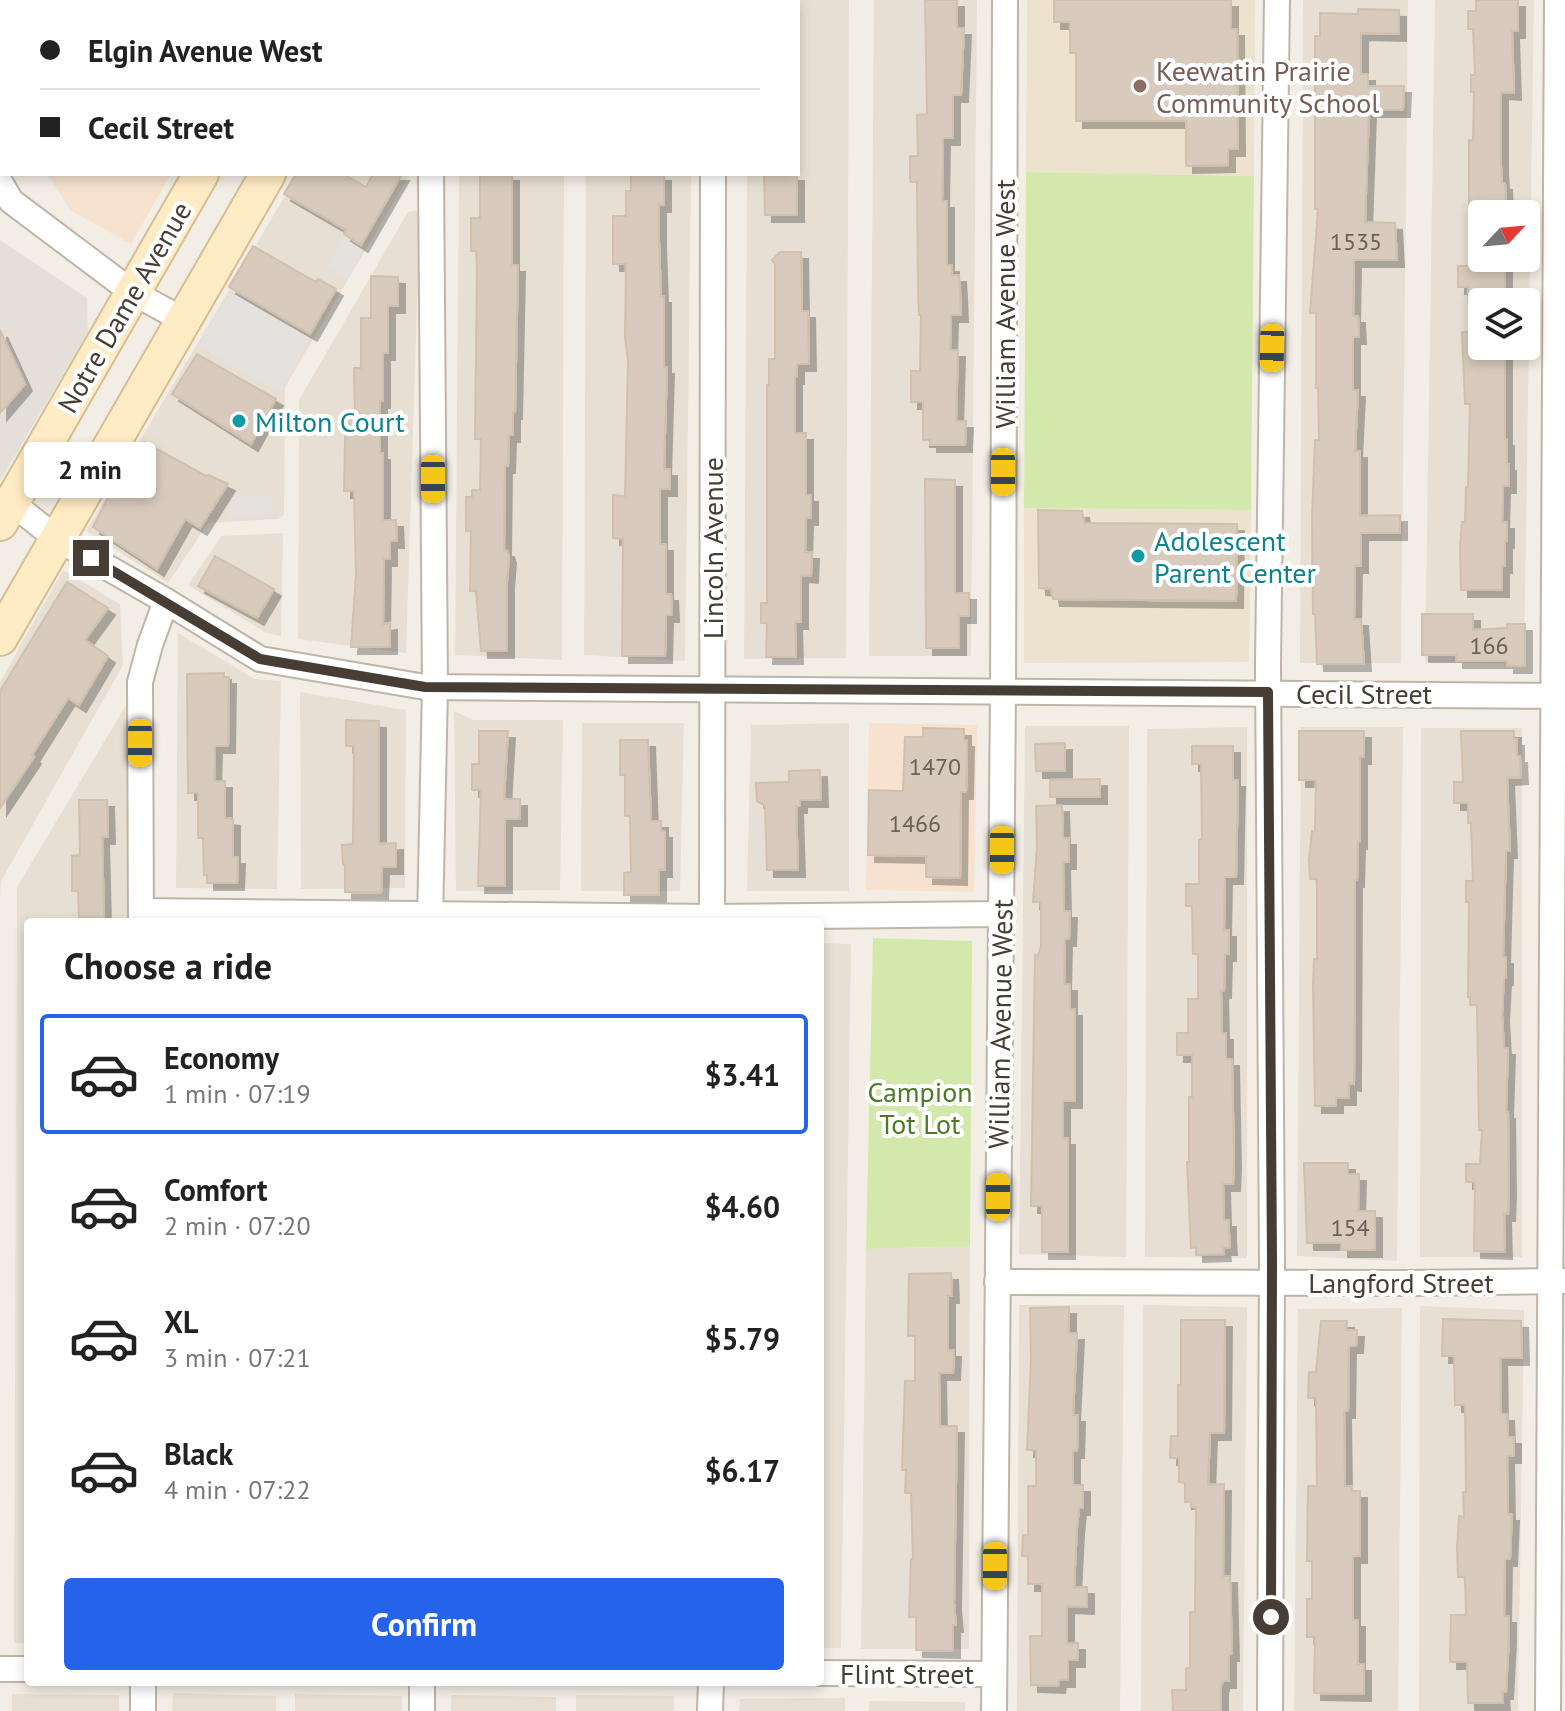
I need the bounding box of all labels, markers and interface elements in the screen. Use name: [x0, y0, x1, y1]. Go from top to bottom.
text: Elgin Avenue West: [88, 31, 322, 70]
place label: Keewatin Prairie Community School: [1156, 52, 1379, 121]
marker: Keewatin Prairie Community School: [1131, 77, 1149, 95]
text: Cecil Street: [88, 108, 234, 147]
street label: William Avenue West: [986, 179, 1023, 429]
street label: Notre Dame Avenue: [49, 195, 199, 419]
north arrow: [1468, 200, 1540, 272]
map controls: [1468, 200, 1540, 360]
house number: 1535: [1330, 226, 1382, 257]
button: layers: [1468, 288, 1540, 360]
car: [1260, 324, 1284, 372]
place label: Milton Court: [255, 403, 405, 440]
marker: Milton Court: [230, 412, 248, 430]
callout: 2 min: [25, 442, 157, 498]
car: [991, 448, 1015, 496]
text: 2 min: [58, 453, 122, 486]
car: [421, 455, 445, 503]
street label: Lincoln Avenue: [694, 457, 731, 639]
place label: Adolescent Parent Center: [1154, 522, 1317, 591]
route end: [73, 540, 109, 576]
marker: Adolescent Parent Center: [1129, 547, 1147, 565]
house number: 166: [1469, 630, 1509, 661]
street label: Cecil Street: [1296, 675, 1433, 712]
car: [128, 719, 152, 767]
house number: 1470: [909, 751, 961, 782]
house number: 1466: [889, 808, 941, 839]
car: [990, 826, 1014, 874]
street label: William Avenue West: [979, 898, 1021, 1149]
text: Choose a ride: [64, 942, 272, 989]
icon: car: [68, 1038, 140, 1110]
text: Economy: [164, 1038, 279, 1077]
text: $3.41: [705, 1055, 780, 1094]
park label: Campion Tot Lot: [867, 1073, 973, 1142]
text: 1 min · 07:19: [164, 1077, 311, 1110]
icon: car: [68, 1170, 140, 1242]
text: Comfort: [164, 1170, 267, 1209]
car: [986, 1173, 1010, 1221]
text: $4.60: [705, 1187, 780, 1226]
text: 2 min · 07:20: [164, 1209, 311, 1242]
house number: 154: [1330, 1212, 1370, 1243]
street label: Langford Street: [1308, 1264, 1494, 1301]
icon: car: [68, 1302, 140, 1374]
text: XL: [164, 1302, 198, 1341]
text: $5.79: [705, 1319, 780, 1358]
text: 3 min · 07:21: [164, 1341, 311, 1374]
icon: car: [68, 1434, 140, 1506]
text: Black: [164, 1434, 233, 1473]
text: $6.17: [705, 1451, 780, 1490]
text: 4 min · 07:22: [164, 1473, 311, 1506]
car: [983, 1542, 1007, 1590]
button: Confirm: [64, 1578, 784, 1670]
route start: [1253, 1599, 1289, 1635]
street label: Flint Street: [840, 1655, 974, 1692]

